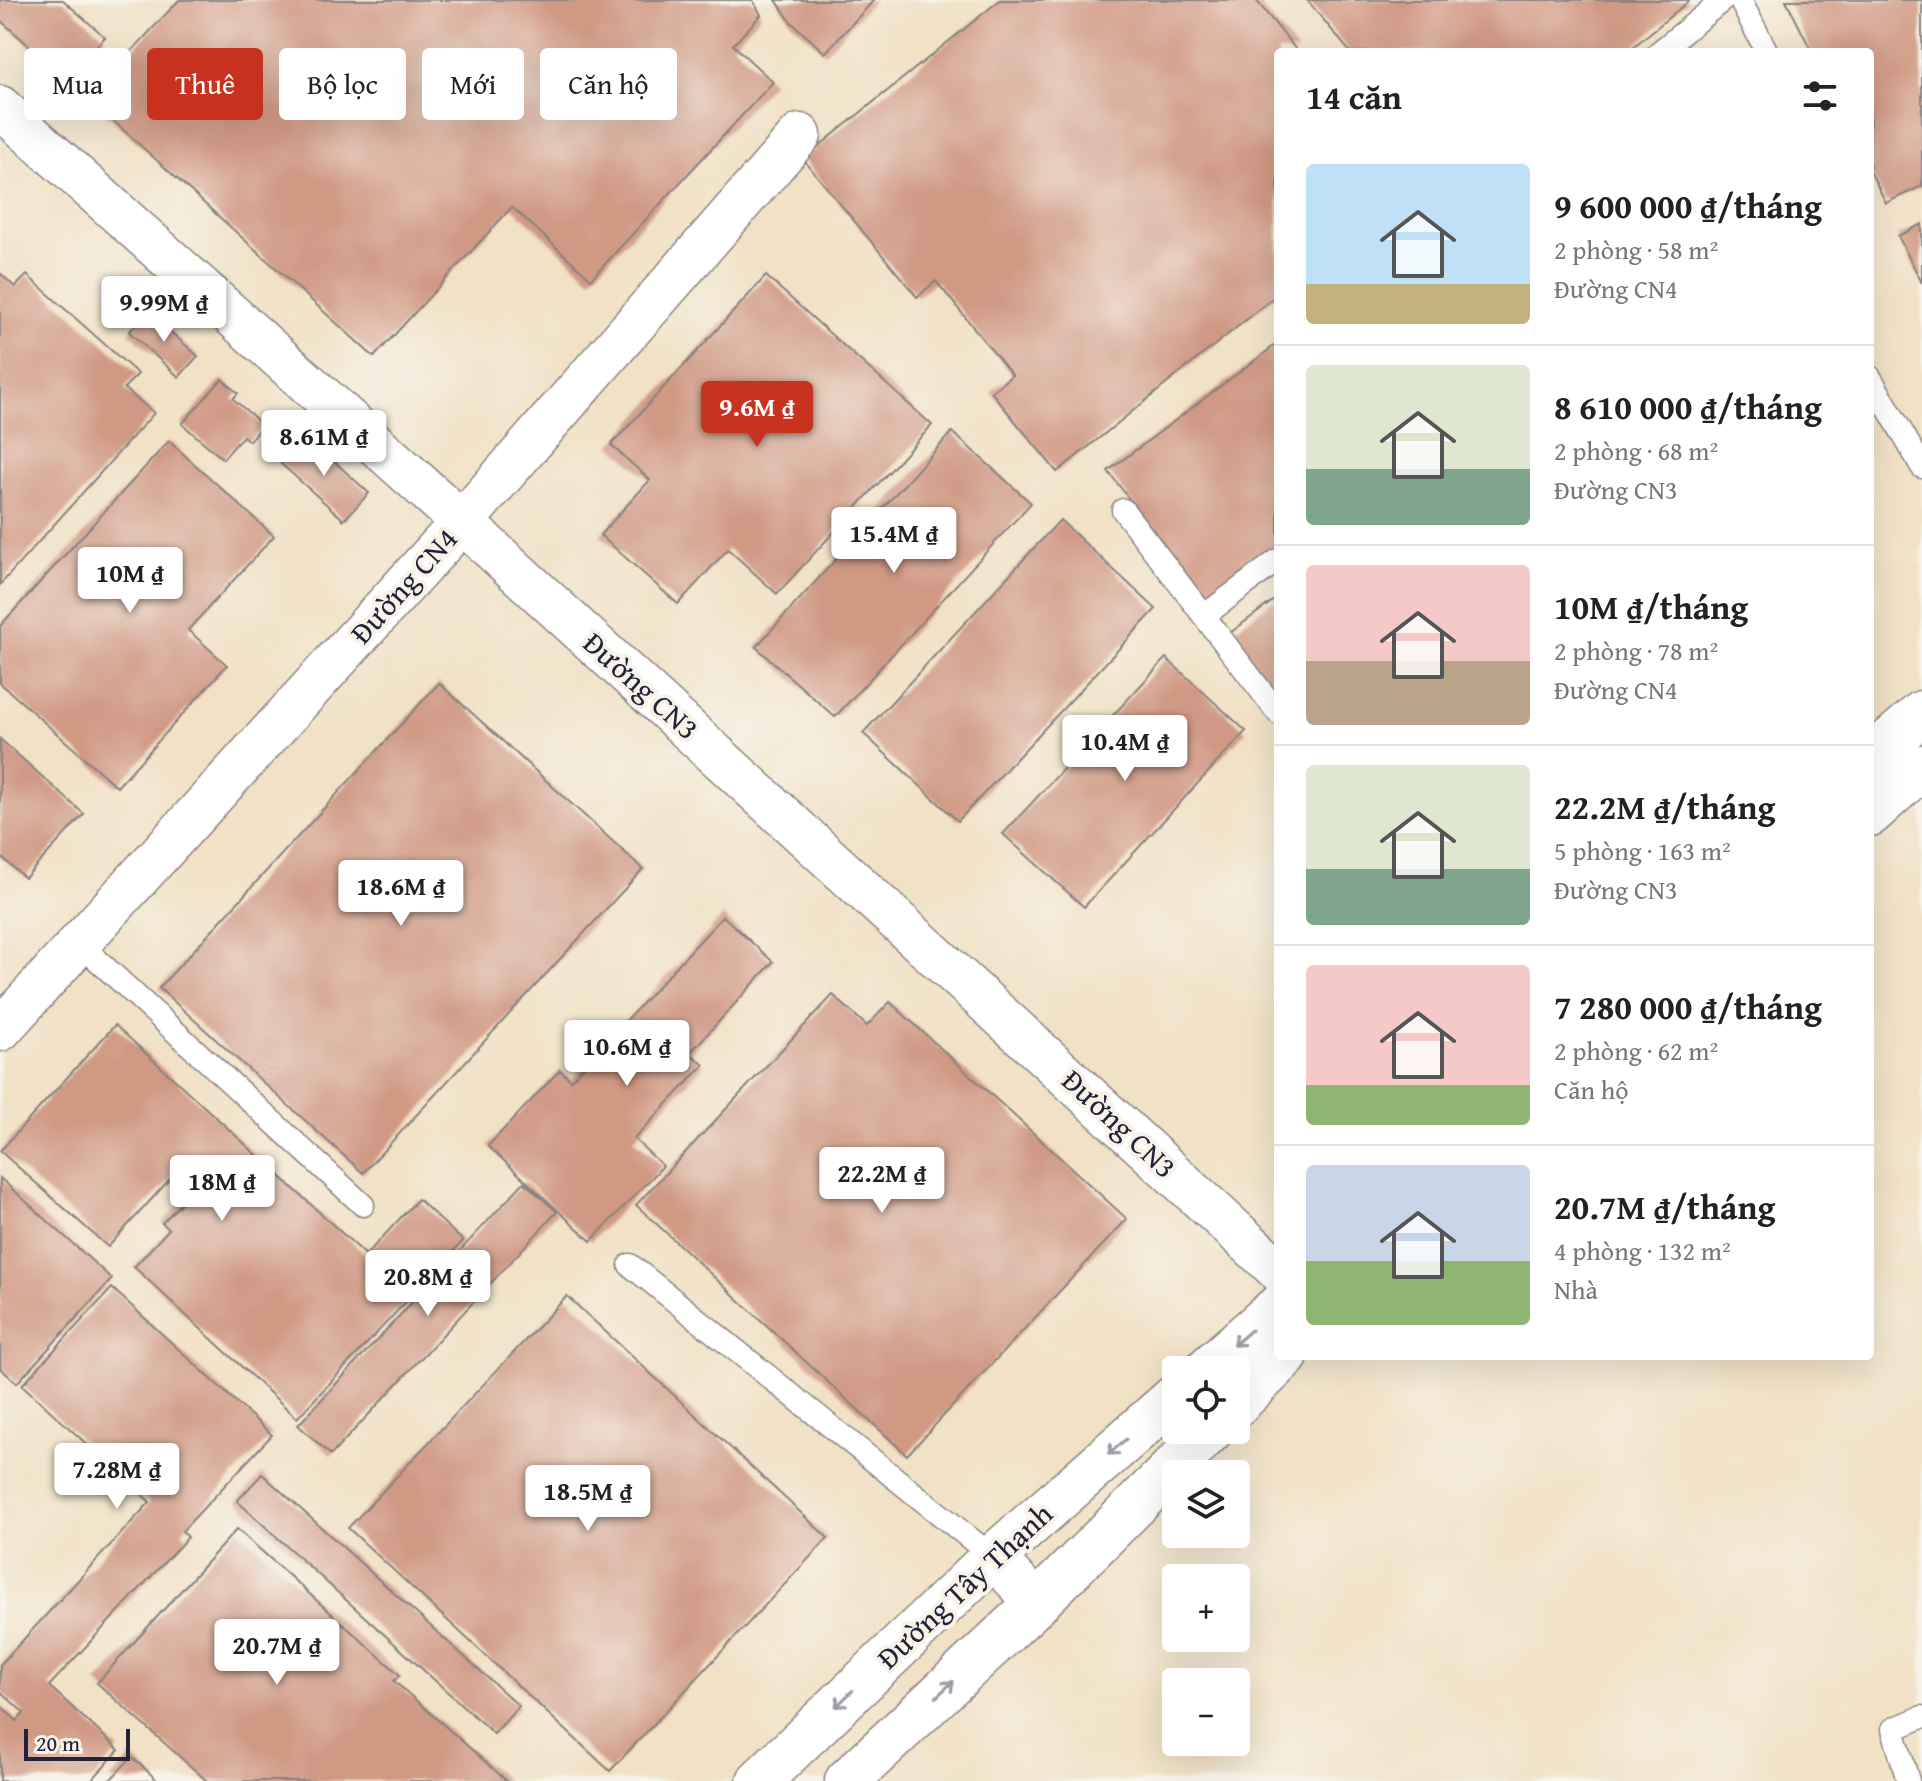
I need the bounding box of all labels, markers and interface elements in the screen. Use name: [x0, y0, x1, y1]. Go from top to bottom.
chip: Mua: [24, 48, 131, 120]
chip: Thuê: [147, 48, 263, 120]
chip: Bộ lọc: [279, 48, 406, 120]
chip: Mới: [422, 48, 524, 120]
chip: Căn hộ: [540, 48, 677, 120]
text: 14 căn: [1306, 72, 1402, 121]
icon: filters: [1798, 74, 1842, 118]
text: 9 600 000 ₫/tháng: [1554, 181, 1822, 230]
icon: home: [1370, 196, 1466, 292]
text: 2 phòng · 58 m²: [1554, 230, 1718, 269]
text: Đường CN4: [1554, 269, 1678, 308]
pin: 9.99M ₫: [90, 276, 238, 344]
text: 9.99M ₫: [119, 282, 209, 321]
pin: 9.6M ₫: [692, 381, 822, 449]
text: 8 610 000 ₫/tháng: [1554, 382, 1822, 431]
text: 9.6M ₫: [719, 387, 795, 426]
icon: home: [1370, 397, 1466, 493]
pin: 8.61M ₫: [250, 410, 398, 478]
text: 8.61M ₫: [279, 416, 369, 455]
text: 2 phòng · 68 m²: [1554, 431, 1718, 470]
text: Đường CN3: [1554, 470, 1678, 509]
pin: 15.4M ₫: [820, 507, 968, 575]
text: 15.4M ₫: [849, 513, 939, 552]
street label: Đường CN4: [339, 518, 467, 653]
pin: 10M ₫: [74, 547, 186, 615]
text: 10M ₫: [96, 553, 164, 592]
text: 10M ₫/tháng: [1554, 582, 1748, 631]
icon: home: [1370, 597, 1466, 693]
street label: Đường CN3: [574, 621, 709, 749]
text: 2 phòng · 78 m²: [1554, 631, 1718, 670]
text: Đường CN4: [1554, 670, 1678, 709]
pin: 10.4M ₫: [1051, 715, 1199, 783]
text: 10.4M ₫: [1080, 721, 1170, 760]
text: 22.2M ₫/tháng: [1554, 782, 1775, 831]
icon: home: [1370, 797, 1466, 893]
text: 5 phòng · 163 m²: [1554, 831, 1731, 870]
pin: 18.6M ₫: [327, 860, 475, 928]
text: 18.6M ₫: [356, 866, 446, 905]
text: Đường CN3: [1554, 870, 1678, 909]
text: 7 280 000 ₫/tháng: [1554, 982, 1822, 1031]
icon: home: [1370, 997, 1466, 1093]
pin: 10.6M ₫: [553, 1020, 701, 1088]
text: 10.6M ₫: [582, 1026, 672, 1065]
text: 2 phòng · 62 m²: [1554, 1031, 1718, 1070]
street label: Đường CN3: [1053, 1059, 1187, 1188]
text: Căn hộ: [1554, 1070, 1629, 1109]
pin: 22.2M ₫: [808, 1147, 956, 1215]
text: 22.2M ₫: [837, 1153, 927, 1192]
pin: 18M ₫: [166, 1155, 278, 1223]
text: 18M ₫: [188, 1161, 256, 1200]
text: 20.7M ₫/tháng: [1554, 1182, 1775, 1231]
icon: home: [1370, 1197, 1466, 1293]
text: 4 phòng · 132 m²: [1554, 1231, 1731, 1270]
pin: 20.8M ₫: [354, 1250, 502, 1318]
text: 20.8M ₫: [383, 1256, 473, 1295]
text: Nhà: [1554, 1270, 1598, 1309]
one-way arrow: [1232, 1329, 1252, 1347]
map controls: [1162, 1356, 1250, 1756]
button: locate: [1162, 1356, 1250, 1444]
one-way arrow: [1108, 1438, 1128, 1456]
pin: 7.28M ₫: [43, 1443, 191, 1511]
text: 7.28M ₫: [72, 1449, 162, 1488]
button: layers: [1162, 1460, 1250, 1548]
pin: 18.5M ₫: [514, 1465, 662, 1533]
text: 18.5M ₫: [543, 1471, 633, 1510]
street label: Đường Tây Thạnh: [867, 1492, 1062, 1679]
button: +: [1162, 1564, 1250, 1652]
pin: 20.7M ₫: [203, 1619, 351, 1687]
text: 20.7M ₫: [232, 1625, 322, 1664]
button: −: [1162, 1668, 1250, 1756]
one-way arrow: [935, 1680, 955, 1699]
one-way arrow: [834, 1690, 854, 1709]
scale bar: [24, 1725, 130, 1761]
text: 20 m: [36, 1727, 80, 1759]

